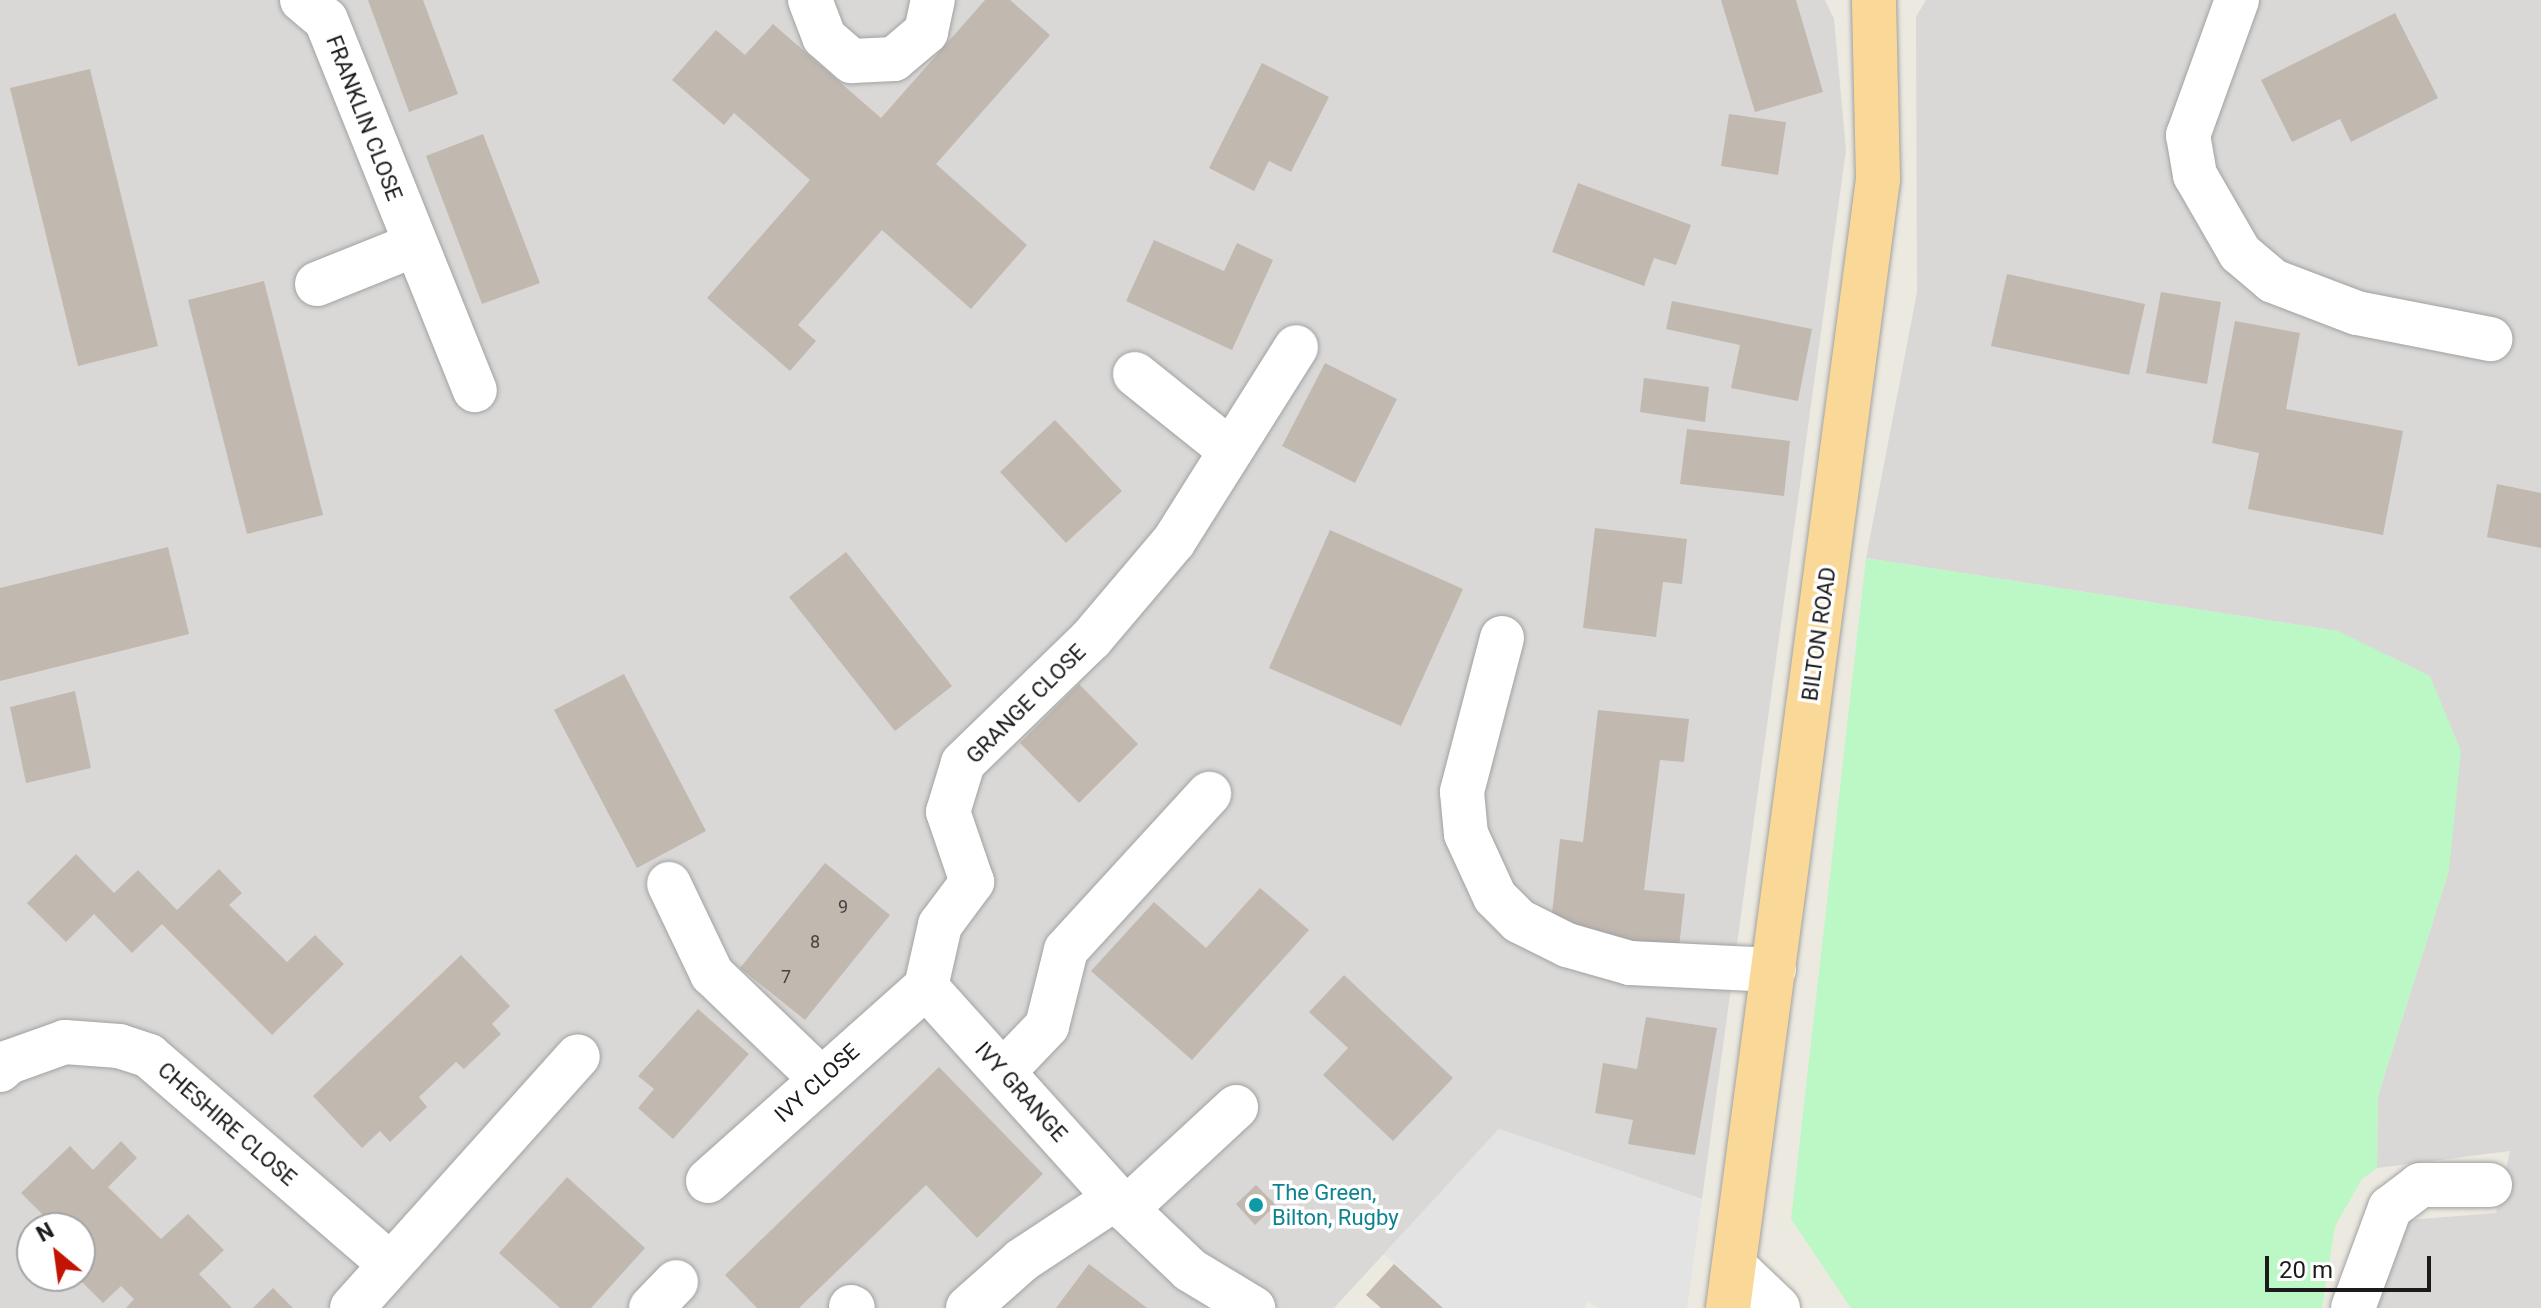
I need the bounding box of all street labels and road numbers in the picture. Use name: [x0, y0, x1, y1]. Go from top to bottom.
street label: FRANKLIN CLOSE: [320, 32, 408, 204]
street label: BILTON ROAD: [1797, 565, 1841, 703]
street label: GRANGE CLOSE: [961, 639, 1091, 769]
street label: IVY GRANGE: [969, 1037, 1073, 1147]
street label: IVY CLOSE: [769, 1038, 865, 1128]
street label: CHESHIRE CLOSE: [152, 1057, 302, 1191]

